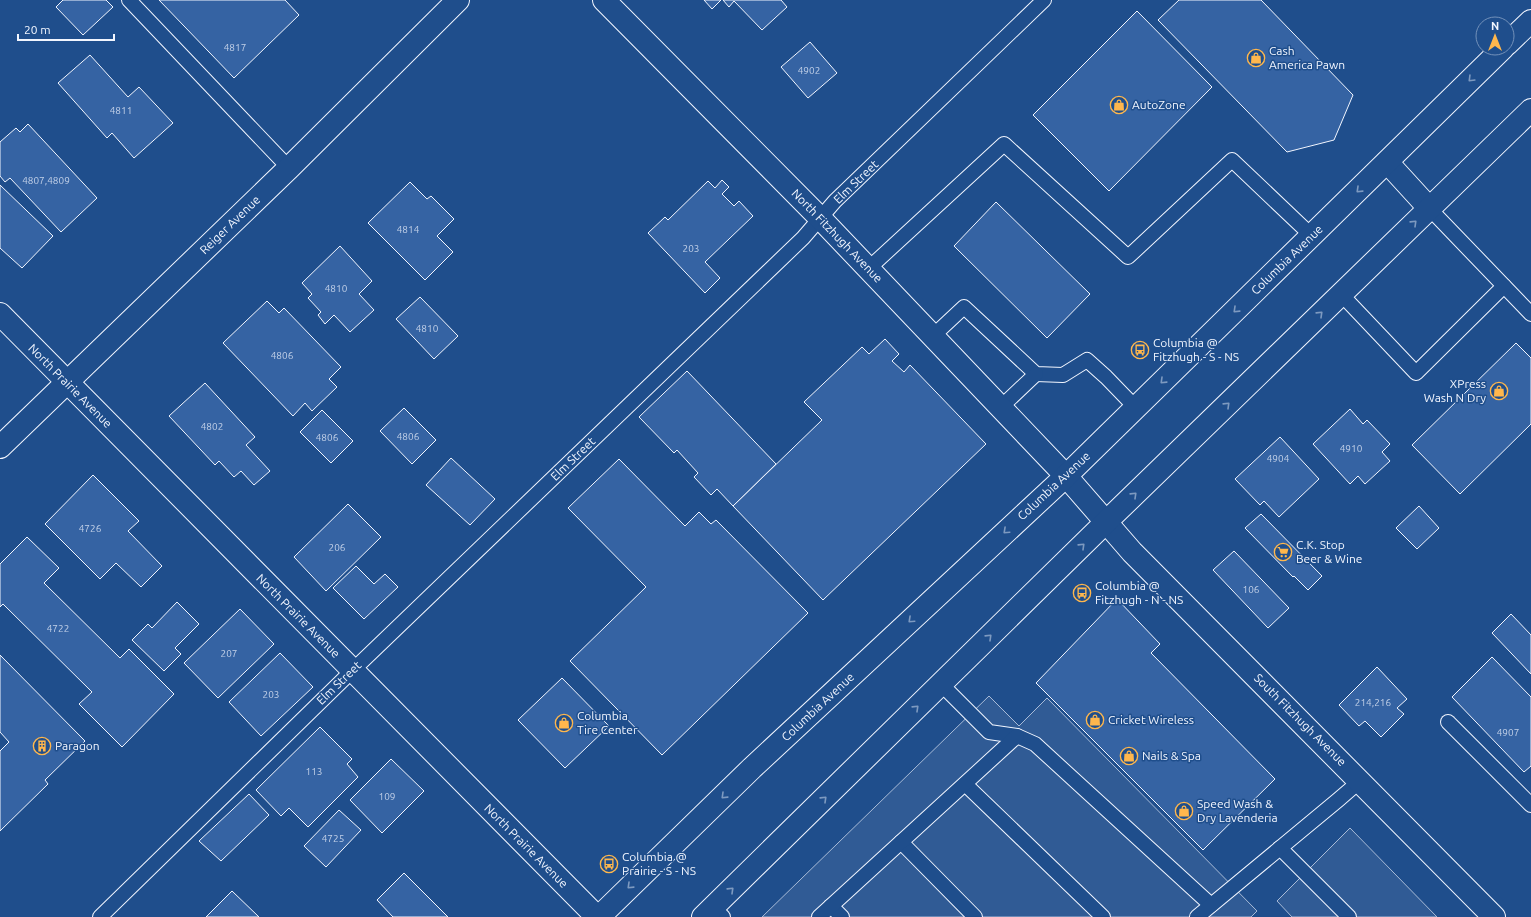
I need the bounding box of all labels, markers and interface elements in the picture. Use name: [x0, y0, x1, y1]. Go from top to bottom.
scale bar: [18, 16, 114, 42]
north arrow: [1475, 16, 1515, 56]
text: N: [1491, 20, 1499, 32]
text: 20 m: [24, 23, 51, 36]
house number: 4817: [224, 42, 246, 53]
place label: Cash America Pawn: [1269, 44, 1345, 71]
shop icon: Cash America Pawn: [1246, 48, 1266, 68]
house number: 4902: [798, 65, 820, 76]
one-way arrow: [1468, 74, 1476, 82]
shop icon: AutoZone: [1109, 95, 1129, 115]
place label: AutoZone: [1132, 98, 1186, 111]
house number: 4811: [110, 105, 132, 116]
street label: Elm Street: [831, 157, 881, 206]
house number: 4807,4809: [22, 175, 70, 186]
one-way arrow: [1356, 185, 1364, 193]
street label: North Fitzhugh Avenue: [789, 186, 885, 285]
street label: Reiger Avenue: [197, 193, 262, 256]
one-way arrow: [1409, 221, 1417, 228]
street label: Columbia Avenue: [1248, 222, 1325, 297]
house number: 4814: [397, 224, 420, 235]
house number: 203: [683, 243, 699, 254]
house number: 4810: [325, 283, 348, 294]
one-way arrow: [1233, 305, 1241, 313]
one-way arrow: [1315, 311, 1323, 319]
house number: 4810: [416, 323, 439, 334]
place label: Columbia @ Fitzhugh - S - NS: [1153, 336, 1239, 363]
bus stop icon: Columbia @ Fitzhugh - S - NS: [1130, 340, 1150, 360]
street label: North Prairie Avenue: [26, 341, 115, 430]
house number: 4806: [271, 350, 294, 361]
one-way arrow: [1160, 376, 1168, 384]
place label: XPress Wash N Dry: [1424, 377, 1486, 404]
shop icon: XPress Wash N Dry: [1489, 381, 1509, 401]
one-way arrow: [1222, 402, 1230, 409]
house number: 4802: [201, 421, 223, 432]
house number: 4806: [397, 431, 420, 442]
house number: 4806: [316, 432, 339, 443]
street label: Elm Street: [548, 434, 598, 483]
house number: 4910: [1340, 443, 1363, 454]
street label: Columbia Avenue: [1015, 449, 1092, 522]
house number: 4904: [1267, 453, 1290, 464]
one-way arrow: [1129, 492, 1137, 500]
house number: 4726: [79, 523, 102, 534]
one-way arrow: [1004, 527, 1011, 534]
place label: C.K. Stop Beer & Wine: [1296, 538, 1363, 565]
house number: 206: [329, 542, 346, 553]
supermarket icon: C.K. Stop Beer & Wine: [1273, 542, 1293, 562]
one-way arrow: [1077, 543, 1085, 551]
street label: North Prairie Avenue: [254, 571, 343, 660]
place label: Columbia @ Fitzhugh - N - NS: [1095, 579, 1183, 606]
bus stop icon: Columbia @ Fitzhugh - N - NS: [1072, 583, 1092, 603]
house number: 106: [1243, 584, 1260, 595]
one-way arrow: [908, 615, 916, 623]
house number: 4722: [47, 623, 69, 634]
one-way arrow: [984, 634, 992, 642]
house number: 207: [221, 648, 237, 659]
street label: Elm Street: [314, 658, 364, 707]
street label: Columbia Avenue: [779, 670, 856, 743]
street label: South Fitzhugh Avenue: [1252, 671, 1349, 768]
house number: 203: [263, 689, 279, 700]
house number: 214,216: [1355, 697, 1392, 708]
one-way arrow: [911, 705, 919, 713]
place label: Columbia Tire Center: [577, 709, 638, 736]
shop icon: Cricket Wireless: [1085, 710, 1105, 730]
shop icon: Columbia Tire Center: [554, 713, 574, 733]
place label: Cricket Wireless: [1108, 713, 1194, 726]
house number: 4907: [1497, 727, 1519, 738]
building icon: Paragon: [32, 736, 52, 756]
place label: Paragon: [55, 739, 100, 752]
shop icon: Nails & Spa: [1119, 746, 1139, 766]
place label: Nails & Spa: [1142, 749, 1201, 762]
house number: 113: [306, 766, 322, 777]
house number: 109: [379, 791, 395, 802]
one-way arrow: [721, 791, 729, 798]
one-way arrow: [819, 797, 826, 804]
place label: Speed Wash & Dry Lavenderia: [1197, 797, 1278, 824]
street label: North Prairie Avenue: [482, 801, 571, 890]
shop icon: Speed Wash & Dry Lavenderia: [1174, 801, 1194, 821]
house number: 4725: [322, 833, 344, 844]
place label: Columbia @ Prairie - S - NS: [622, 850, 696, 877]
bus stop icon: Columbia @ Prairie - S - NS: [599, 854, 619, 874]
one-way arrow: [627, 881, 635, 889]
one-way arrow: [726, 887, 734, 895]

